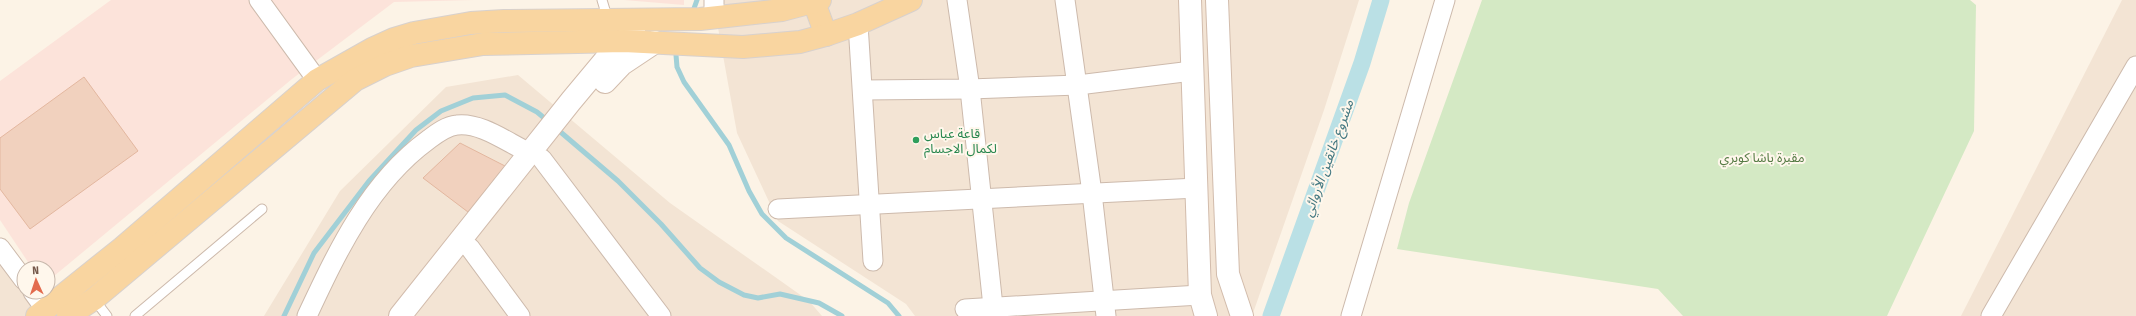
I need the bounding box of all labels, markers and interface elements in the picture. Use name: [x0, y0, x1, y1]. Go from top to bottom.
water label: مشروع خانقين الأروائي: [1299, 97, 1360, 220]
place label: قاعة عباس لكمال الاجسام: [924, 126, 997, 158]
marker: قاعة عباس لكمال الاجسام: [911, 135, 921, 145]
park label: مقبرة باشا كوبري: [1720, 150, 1805, 168]
north arrow: [16, 260, 56, 300]
text: N: [32, 264, 39, 277]

